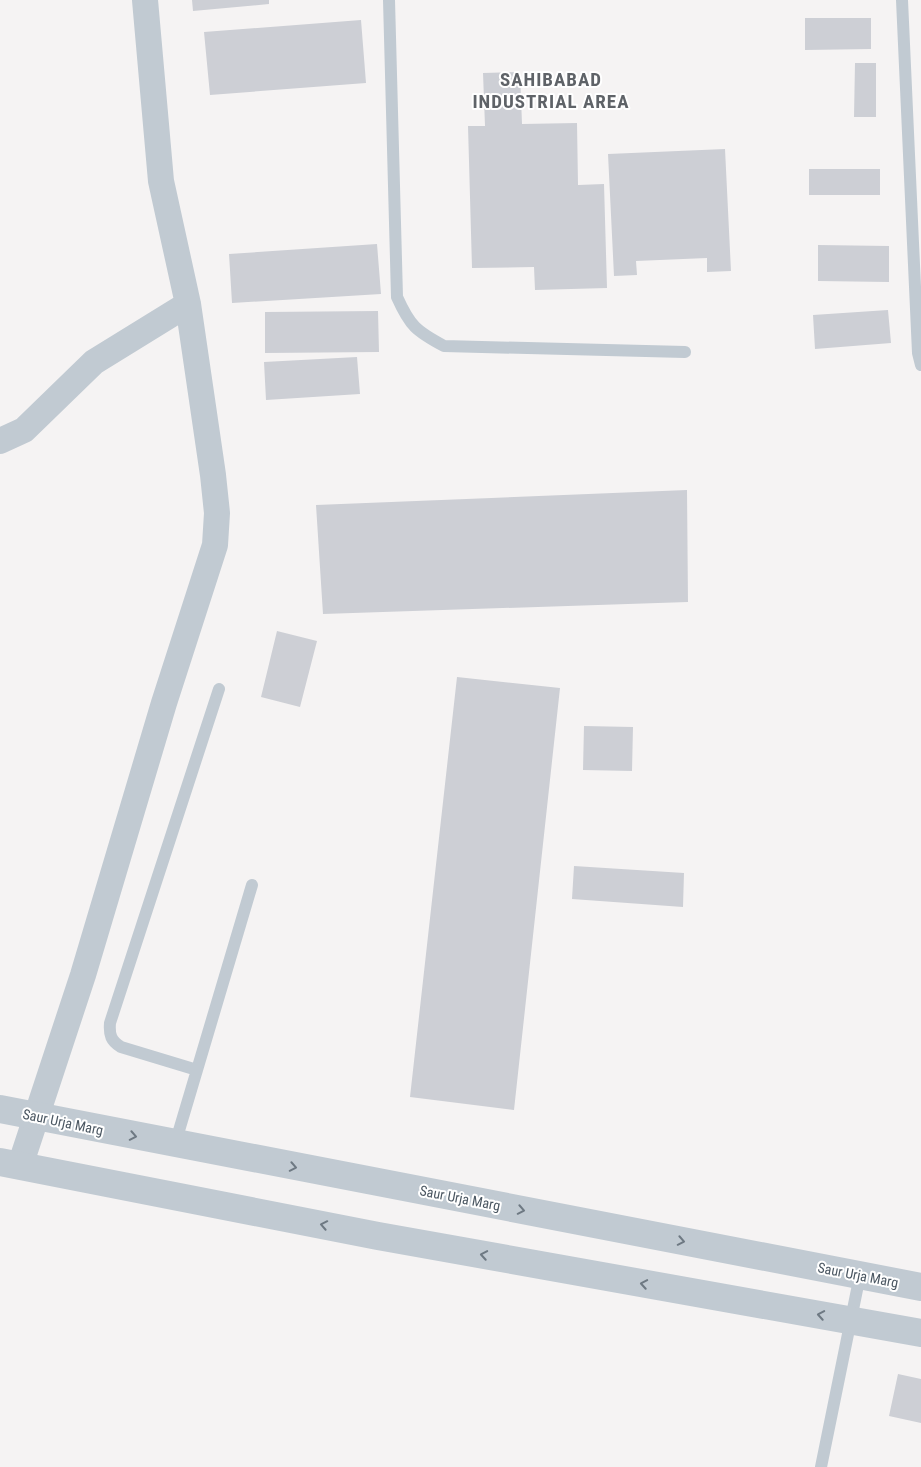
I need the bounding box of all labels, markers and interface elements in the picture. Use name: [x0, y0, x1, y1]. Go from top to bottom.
district label: SAHIBABAD INDUSTRIAL AREA: [472, 68, 630, 113]
street label: Saur Urja Marg: [21, 1106, 105, 1138]
one-way arrow: [129, 1130, 138, 1141]
one-way arrow: [289, 1161, 298, 1171]
street label: Saur Urja Marg: [418, 1182, 502, 1214]
one-way arrow: [517, 1205, 526, 1215]
one-way arrow: [320, 1221, 329, 1231]
one-way arrow: [677, 1235, 685, 1245]
one-way arrow: [480, 1250, 489, 1260]
street label: Saur Urja Marg: [816, 1259, 900, 1291]
one-way arrow: [640, 1279, 648, 1289]
one-way arrow: [817, 1311, 826, 1321]

